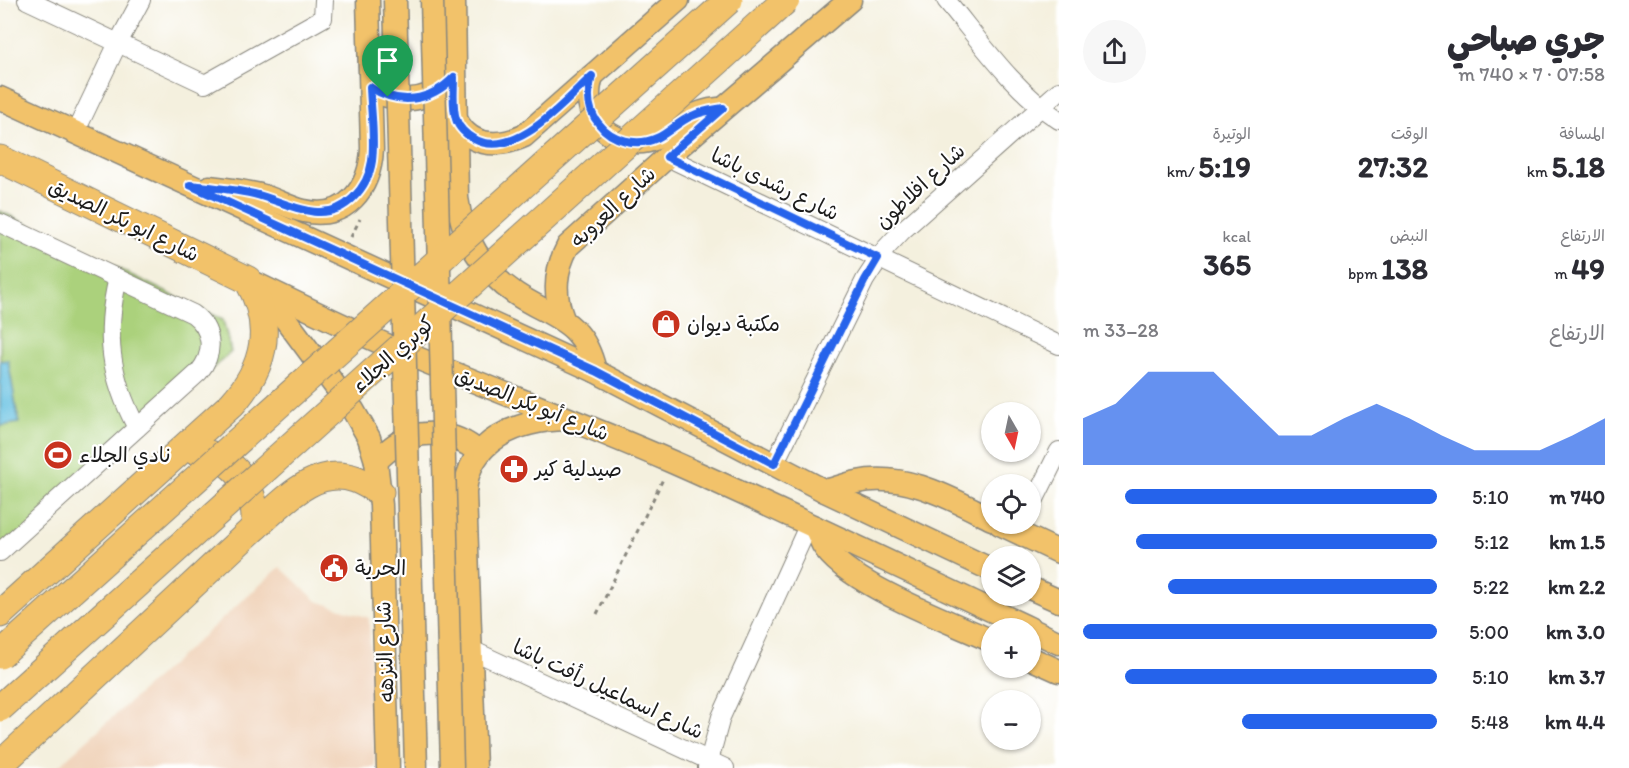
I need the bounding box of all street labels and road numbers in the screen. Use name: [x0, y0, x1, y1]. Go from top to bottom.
street label: شارع افلاطون: [870, 138, 972, 236]
street label: شارع رشدى باشا: [706, 142, 843, 228]
street label: شارع العروبه: [565, 161, 662, 255]
street label: شارع ابو بكر الصديق: [44, 172, 203, 269]
street label: كوبري الجلاء: [346, 310, 441, 400]
street label: شارع أبو بكر الصديق: [450, 361, 613, 449]
street label: شارع النزهه: [370, 601, 402, 703]
street label: شارع اسماعيل رأفت باشا: [508, 633, 708, 747]

